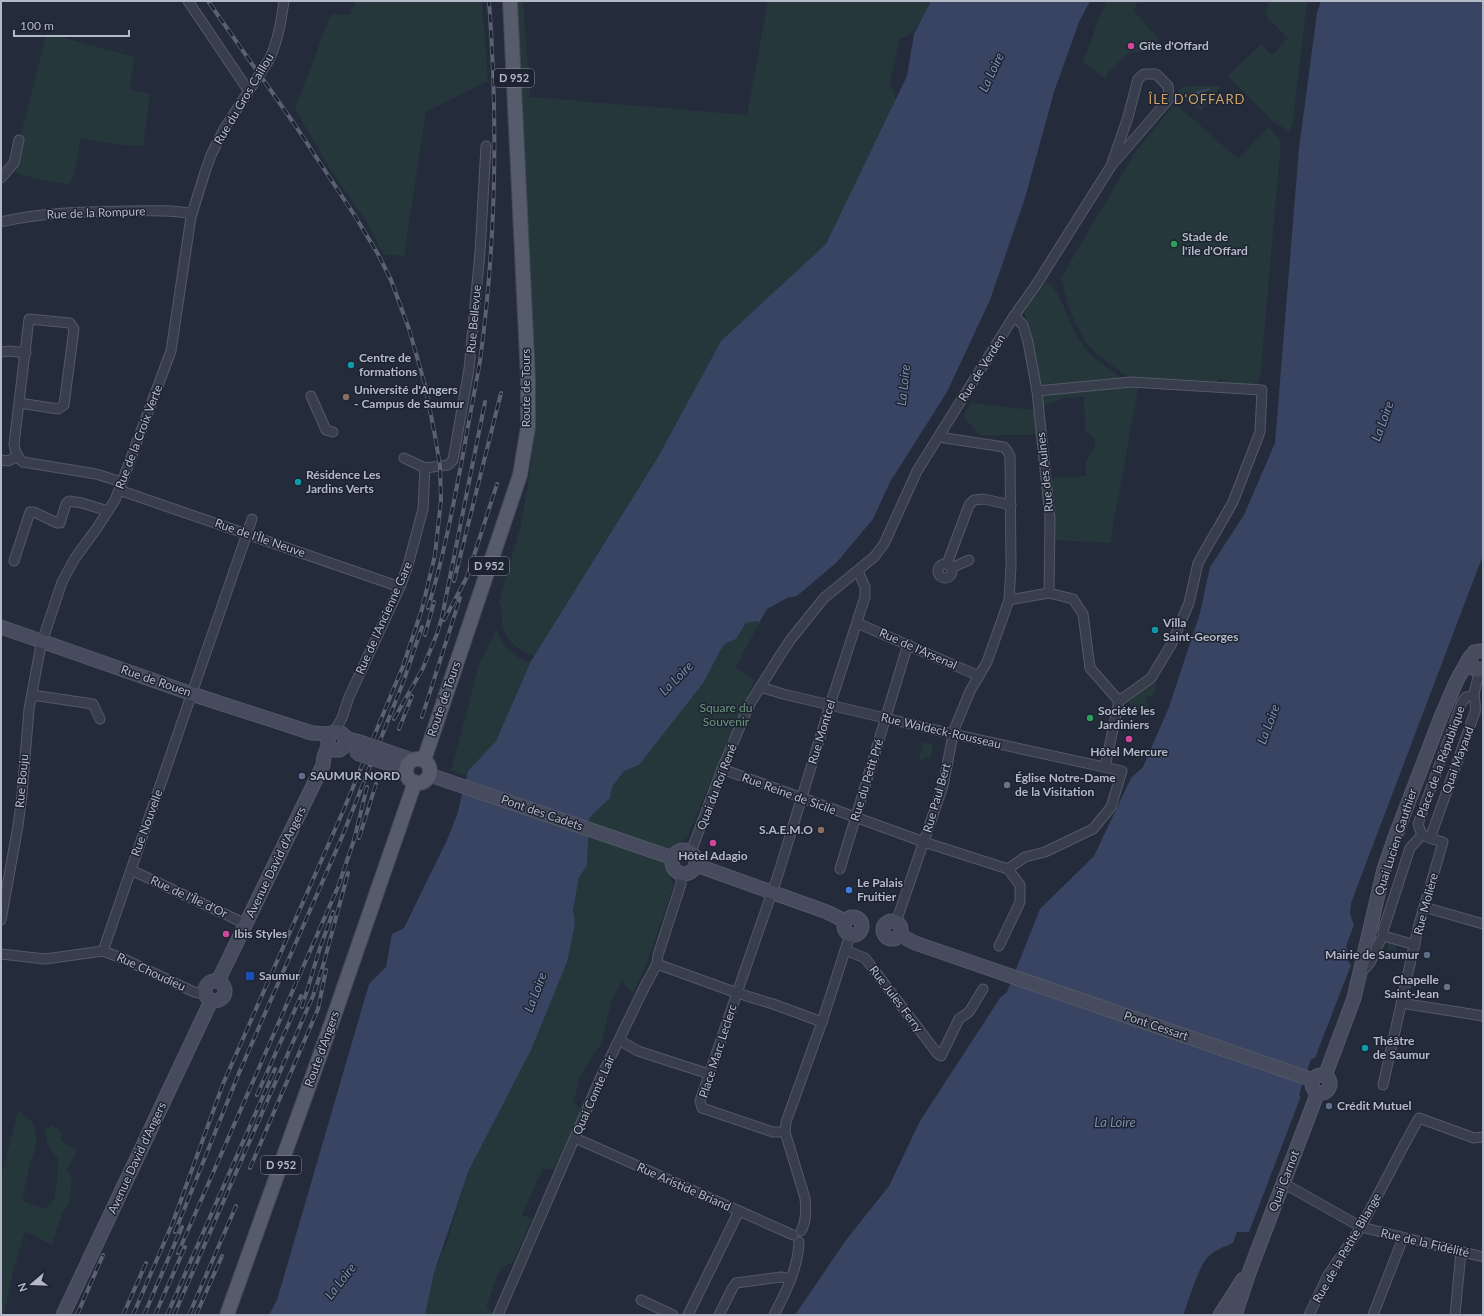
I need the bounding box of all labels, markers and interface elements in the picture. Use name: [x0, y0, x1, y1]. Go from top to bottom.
scale bar: [14, 12, 129, 38]
text: 100 m: [20, 18, 54, 33]
place label: Gîte d'Offard: [1139, 38, 1209, 53]
marker: Gîte d'Offard: [1126, 41, 1136, 51]
street label: Rue du Gros Caillou: [210, 50, 277, 147]
water label: La Loire: [975, 50, 1007, 94]
road number: D 952: [494, 69, 534, 87]
district label: ÎLE D'OFFARD: [1148, 91, 1245, 107]
street label: Rue de la Rompure: [46, 203, 146, 222]
place label: Stade de l'île d'Offard: [1182, 229, 1248, 258]
marker: Stade de l'île d'Offard: [1169, 239, 1179, 249]
street label: Rue Bellevue: [463, 284, 484, 354]
street label: Rue de Verden: [955, 331, 1008, 404]
street label: Route de Tours: [518, 349, 533, 427]
place label: Centre de formations: [359, 350, 417, 379]
marker: Centre de formations: [346, 360, 356, 370]
water label: La Loire: [893, 364, 913, 406]
place label: Université d'Angers - Campus de Saumur: [354, 382, 465, 411]
street label: Rue de la Croix Verte: [112, 383, 165, 491]
marker: Université d'Angers - Campus de Saumur: [341, 392, 351, 402]
water label: La Loire: [1367, 399, 1397, 443]
street label: Rue des Aulnes: [1033, 431, 1056, 513]
place label: Résidence Les Jardins Verts: [306, 467, 381, 496]
marker: Résidence Les Jardins Verts: [293, 477, 303, 487]
street label: Rue de l'Île Neuve: [213, 515, 307, 560]
road number: D 952: [469, 557, 509, 575]
street label: Rue de l'Ancienne Gare: [352, 559, 415, 676]
place label: Villa Saint-Georges: [1162, 615, 1239, 644]
street label: Rue de l'Arsenal: [877, 625, 959, 672]
marker: Villa Saint-Georges: [1150, 625, 1160, 635]
water label: La Loire: [656, 658, 696, 698]
street label: Route de Tours: [424, 659, 463, 738]
street label: Rue de Rouen: [119, 662, 193, 700]
street label: Rue Montcel: [805, 698, 838, 766]
park label: Square du Souvenir: [700, 700, 752, 729]
water label: La Loire: [1253, 702, 1283, 746]
place label: Société les Jardiniers: [1098, 703, 1155, 732]
street label: Place de la République: [1413, 704, 1468, 820]
street label: Rue Waldeck-Rousseau: [880, 709, 1003, 752]
marker: Société les Jardiniers: [1085, 713, 1095, 723]
street label: Quai Mayaud: [1438, 724, 1477, 795]
marker: Hôtel Mercure: [1124, 734, 1134, 744]
street label: Rue du Petit Pré: [847, 737, 886, 823]
street label: Quai du Roi René: [693, 742, 740, 832]
place label: Hôtel Mercure: [1090, 744, 1168, 759]
street label: Rue Bouju: [12, 753, 31, 809]
street label: Rue Paul Bert: [919, 761, 954, 834]
place label: SAUMUR NORD: [310, 768, 400, 783]
street label: Rue Reine de Sicile: [740, 770, 838, 818]
place label: Église Notre-Dame de la Visitation: [1015, 770, 1116, 799]
marker: SAUMUR NORD: [297, 771, 307, 781]
marker: Église Notre-Dame de la Visitation: [1002, 780, 1012, 790]
street label: Quai Lucien Gauthier: [1371, 786, 1420, 897]
street label: Rue Nouvelle: [127, 787, 166, 858]
street label: Pont des Cadets: [499, 792, 585, 834]
street label: Avenue David d'Angers: [242, 804, 309, 920]
place label: S.A.E.M.O: [759, 822, 813, 837]
marker: S.A.E.M.O: [816, 825, 826, 835]
marker: Hôtel Adagio: [708, 838, 718, 848]
place label: Hôtel Adagio: [678, 848, 748, 863]
street label: Rue Molière: [1410, 871, 1441, 937]
street label: Rue de l'Île d'Or: [148, 872, 231, 921]
place label: Le Palais Fruitier: [857, 875, 903, 904]
marker: Le Palais Fruitier: [844, 885, 854, 895]
place label: Ibis Styles: [234, 926, 287, 941]
marker: Ibis Styles: [221, 929, 231, 939]
place label: Mairie de Saumur: [1325, 947, 1420, 962]
street label: Rue Choudieu: [114, 949, 188, 994]
marker: Mairie de Saumur: [1422, 950, 1432, 960]
street label: Rue Jules Ferry: [866, 962, 927, 1036]
place label: Saumur: [259, 968, 300, 983]
marker: Saumur: [244, 970, 256, 982]
water label: La Loire: [520, 970, 550, 1014]
place label: Chapelle Saint-Jean: [1384, 972, 1440, 1001]
marker: Chapelle Saint-Jean: [1442, 982, 1452, 992]
street label: Place Marc Leclerc: [695, 1002, 740, 1100]
street label: Pont Cessart: [1122, 1008, 1191, 1044]
street label: Route d'Angers: [301, 1009, 342, 1089]
place label: Théâtre de Saumur: [1373, 1033, 1430, 1062]
marker: Théâtre de Saumur: [1360, 1043, 1370, 1053]
street label: Quai Comte Lair: [569, 1052, 618, 1137]
place label: Crédit Mutuel: [1337, 1098, 1412, 1113]
street label: Avenue David d'Angers: [104, 1099, 169, 1216]
marker: Crédit Mutuel: [1324, 1101, 1334, 1111]
water label: La Loire: [1094, 1114, 1136, 1130]
street label: Quai Carnot: [1265, 1148, 1302, 1213]
road number: D 952: [261, 1156, 301, 1174]
street label: Rue Aristide Briand: [635, 1159, 734, 1214]
street label: Rue de la Petite Bilange: [1309, 1190, 1384, 1305]
street label: Rue de la Fidélité: [1379, 1225, 1471, 1260]
water label: La Loire: [321, 1260, 359, 1302]
north arrow: [12, 1264, 52, 1304]
text: N: [15, 1281, 30, 1294]

